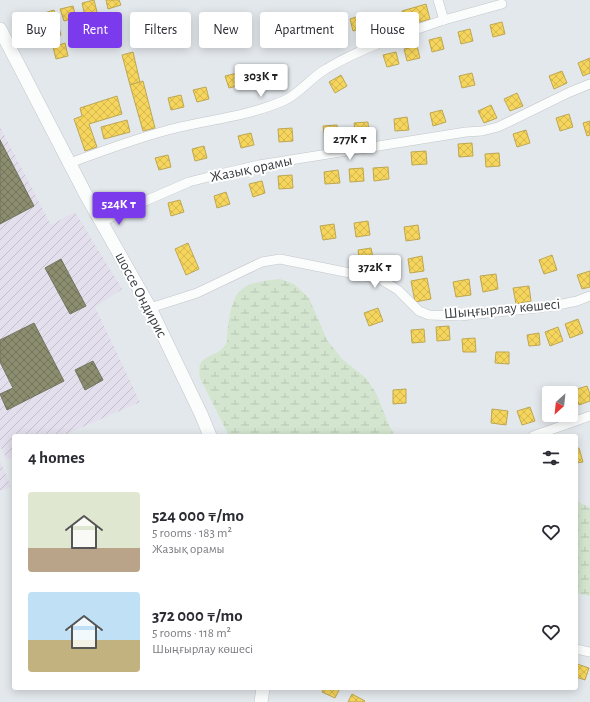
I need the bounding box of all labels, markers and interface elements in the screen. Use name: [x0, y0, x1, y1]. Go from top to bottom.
chip: Buy: [12, 12, 60, 48]
chip: Rent: [68, 12, 122, 48]
chip: Filters: [130, 12, 191, 48]
chip: New: [199, 12, 252, 48]
chip: Apartment: [260, 12, 348, 48]
chip: House: [356, 12, 419, 48]
pin: 303K ₸: [228, 64, 294, 98]
text: 303K ₸: [244, 70, 278, 83]
pin: 277K ₸: [317, 127, 383, 161]
text: 277K ₸: [333, 133, 367, 146]
street label: Жазық орамы: [208, 153, 294, 185]
pin: 524K ₸: [86, 192, 152, 226]
text: 524K ₸: [102, 198, 136, 211]
street label: шоссе Ондирис: [112, 250, 170, 340]
pin: 372K ₸: [342, 255, 408, 289]
text: 372K ₸: [358, 261, 392, 274]
street label: Шыңғырлау көшесі: [443, 296, 561, 322]
north arrow: [542, 386, 578, 422]
map controls: [542, 386, 578, 422]
icon: filters: [540, 447, 562, 469]
text: 4 homes: [28, 449, 85, 466]
text: 524 000 ₸/mo: [152, 507, 244, 524]
icon: home: [60, 508, 108, 556]
icon: heart: [540, 521, 562, 543]
text: 5 rooms · 183 m²: [152, 527, 232, 540]
text: Жазық орамы: [152, 543, 225, 556]
text: 372 000 ₸/mo: [152, 607, 243, 624]
icon: home: [60, 608, 108, 656]
icon: heart: [540, 621, 562, 643]
text: 5 rooms · 118 m²: [152, 627, 231, 640]
text: Шыңғырлау көшесі: [152, 643, 253, 656]

